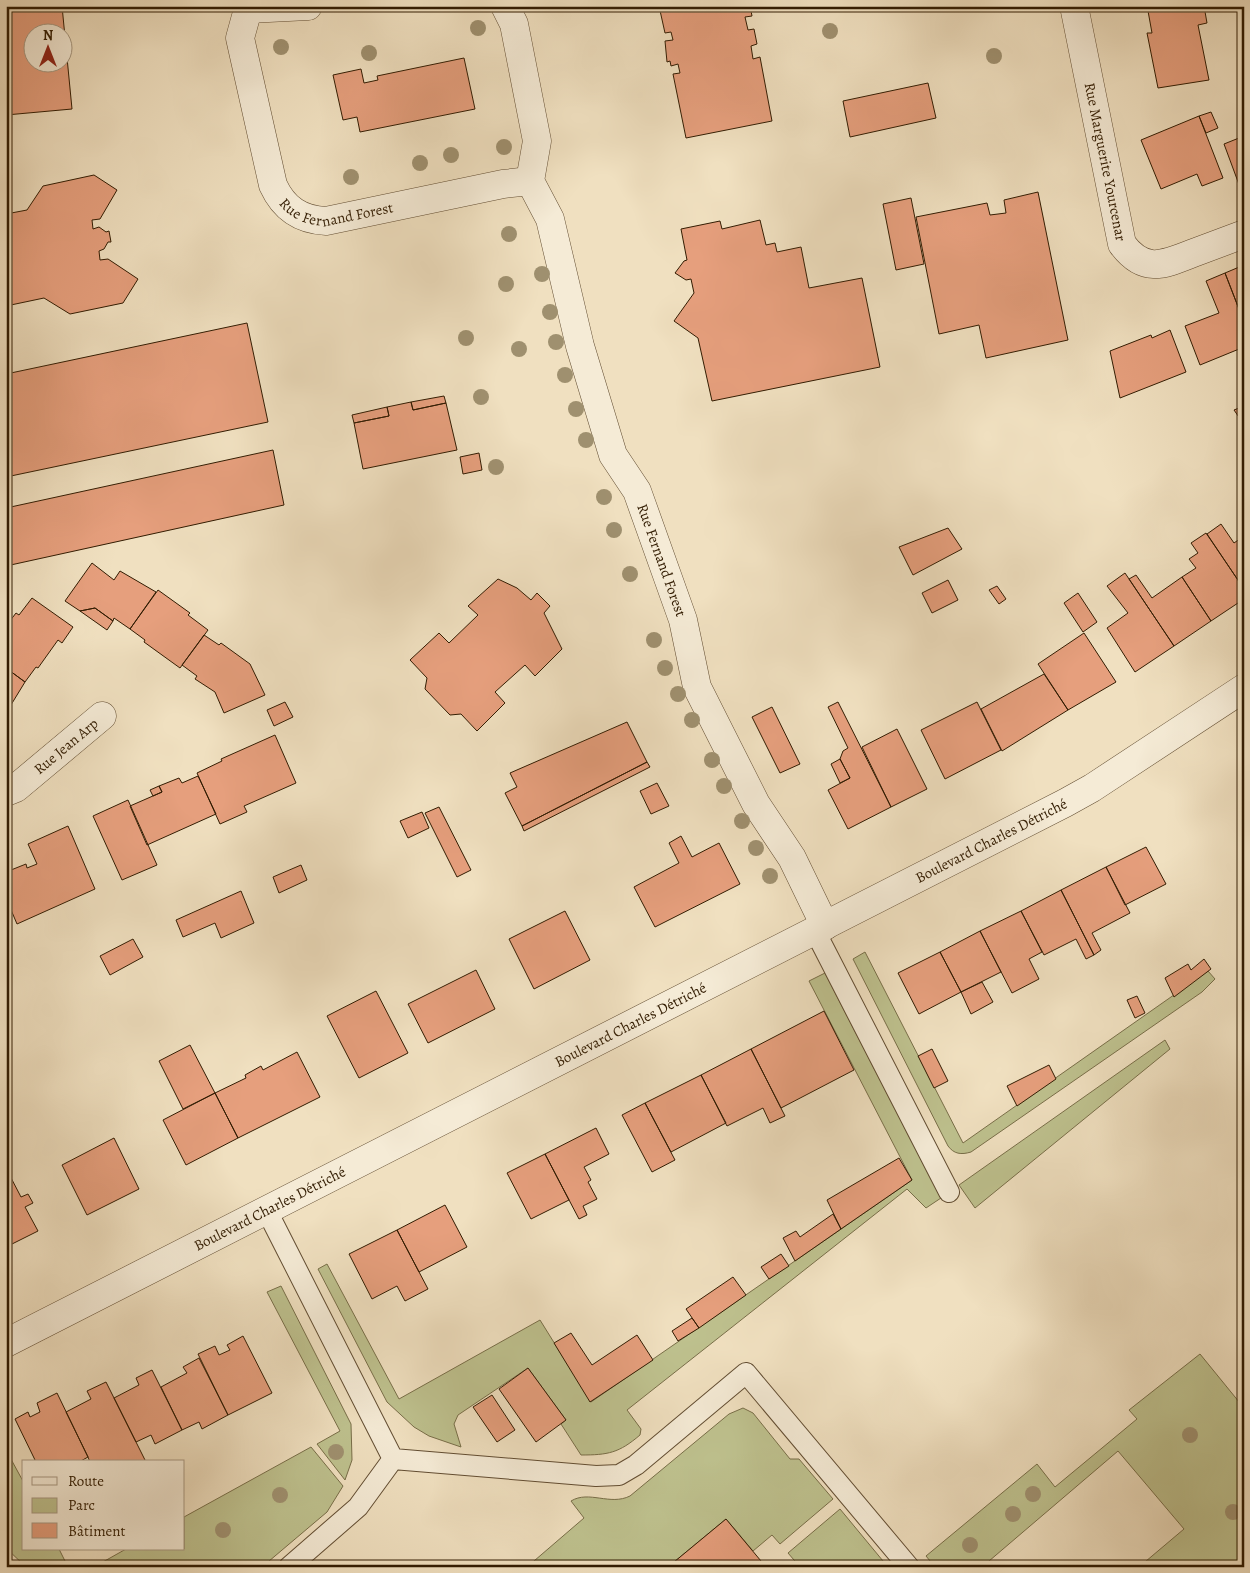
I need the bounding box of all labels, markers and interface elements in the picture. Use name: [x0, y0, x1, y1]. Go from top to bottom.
north arrow: [22, 22, 72, 72]
text: N: [43, 26, 53, 45]
street label: Rue Marguerite Yourcenar: [1080, 81, 1131, 243]
street label: Rue Fernand Forest: [275, 194, 395, 232]
street label: Rue Fernand Forest: [632, 501, 691, 619]
street label: Rue Jean Arp: [30, 713, 102, 779]
street label: Boulevard Charles Détriché: [912, 793, 1071, 888]
street label: Boulevard Charles Détriché: [551, 977, 710, 1072]
street label: Boulevard Charles Détriché: [190, 1161, 349, 1256]
legend: [22, 1460, 185, 1550]
text: Route: [68, 1471, 104, 1491]
text: Parc: [68, 1495, 95, 1515]
text: Bâtiment: [68, 1521, 126, 1541]

